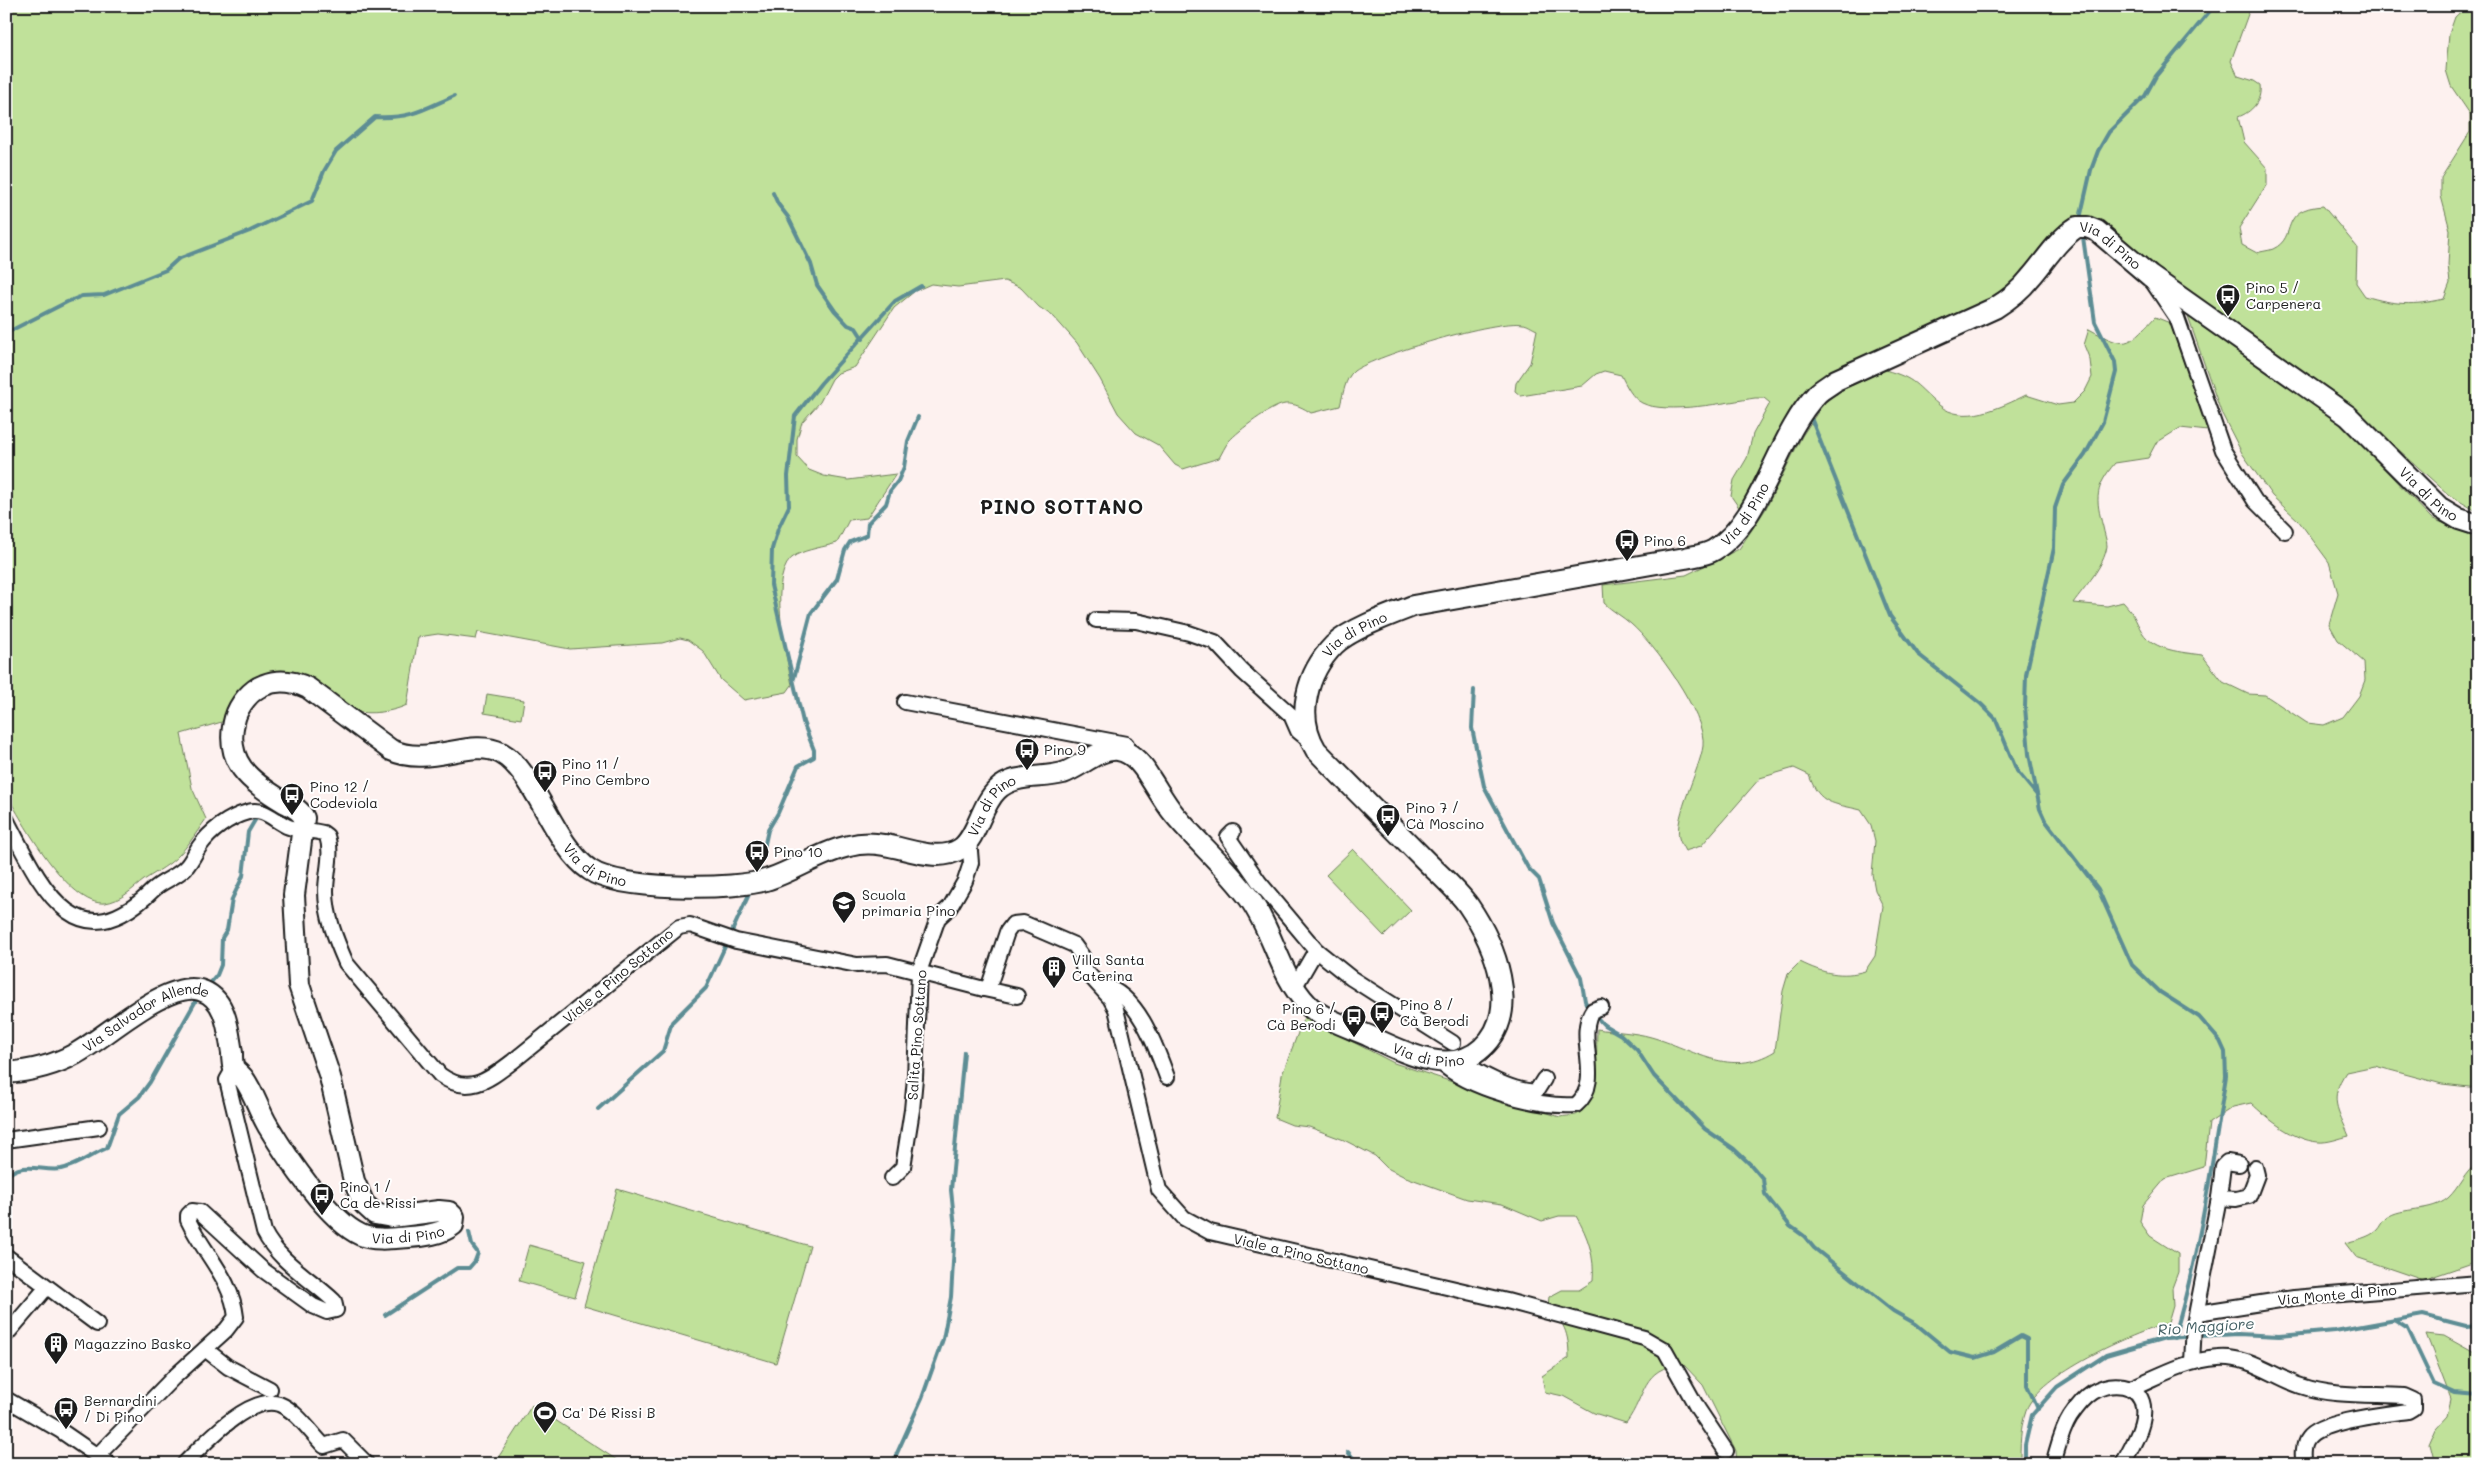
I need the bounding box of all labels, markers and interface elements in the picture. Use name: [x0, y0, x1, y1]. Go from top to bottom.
street label: Via di Pino: [2080, 217, 2145, 273]
place label: Pino 5 / Carpenera: [2246, 278, 2321, 313]
bus stop icon: Pino 5 / Carpenera: [2215, 283, 2241, 317]
street label: Via di Pino: [2395, 463, 2462, 525]
street label: Via di Pino: [1717, 479, 1773, 550]
district label: PINO SOTTANO: [980, 494, 1144, 519]
bus stop icon: Pino 6: [1614, 528, 1640, 562]
place label: Pino 6: [1644, 531, 1686, 550]
street label: Via di Pino: [1317, 607, 1390, 661]
bus stop icon: Pino 9: [1014, 737, 1040, 771]
place label: Pino 9: [1044, 740, 1086, 759]
place label: Pino 11 / Pino Cembro: [562, 754, 649, 789]
bus stop icon: Pino 11 / Pino Cembro: [532, 759, 558, 793]
street label: Via di Pino: [963, 770, 1018, 840]
place label: Pino 12 / Codeviola: [310, 777, 378, 812]
bus stop icon: Pino 12 / Codeviola: [279, 782, 305, 816]
place label: Pino 7 / Cà Moscino: [1406, 798, 1484, 833]
bus stop icon: Pino 7 / Cà Moscino: [1375, 803, 1401, 837]
street label: Via di Pino: [559, 839, 628, 891]
bus stop icon: Pino 10: [744, 839, 770, 873]
place label: Pino 10: [774, 842, 823, 861]
place label: Scuola primaria Pino: [862, 885, 955, 920]
school or university icon: Scuola primaria Pino: [831, 890, 857, 924]
street label: Viale a Pino Sottano: [559, 924, 677, 1027]
place label: Villa Santa Caterina: [1072, 950, 1145, 985]
building icon: Villa Santa Caterina: [1041, 955, 1067, 989]
street label: Salita Pino Sottano: [902, 969, 931, 1101]
street label: Via Salvador Allende: [79, 979, 213, 1056]
place label: Pino 8 / Cà Berodi: [1400, 995, 1469, 1030]
place label: Pino 6 / Cà Berodi: [1267, 999, 1336, 1034]
bus stop icon: Pino 8 / Cà Berodi: [1369, 1000, 1395, 1034]
bus stop icon: Pino 6 / Cà Berodi: [1341, 1004, 1367, 1038]
street label: Via di Pino: [1390, 1038, 1466, 1071]
place label: Pino 1 / Ca de Rissi: [340, 1177, 416, 1212]
bus stop icon: Pino 1 / Ca de Rissi: [309, 1182, 335, 1216]
street label: Via di Pino: [371, 1221, 447, 1248]
street label: Viale a Pino Sottano: [1231, 1229, 1371, 1278]
street label: Via Monte di Pino: [2277, 1280, 2397, 1309]
water label: Rio Maggiore: [2157, 1313, 2255, 1339]
building icon: Magazzino Basko: [43, 1331, 69, 1365]
place label: Magazzino Basko: [74, 1334, 191, 1353]
place label: Bernardini / Di Pino: [84, 1391, 157, 1426]
bus stop icon: Bernardini / Di Pino: [53, 1396, 79, 1430]
sports icon: Ca' Dé Rissi B: [532, 1400, 558, 1434]
place label: Ca' Dé Rissi B: [562, 1403, 655, 1422]

